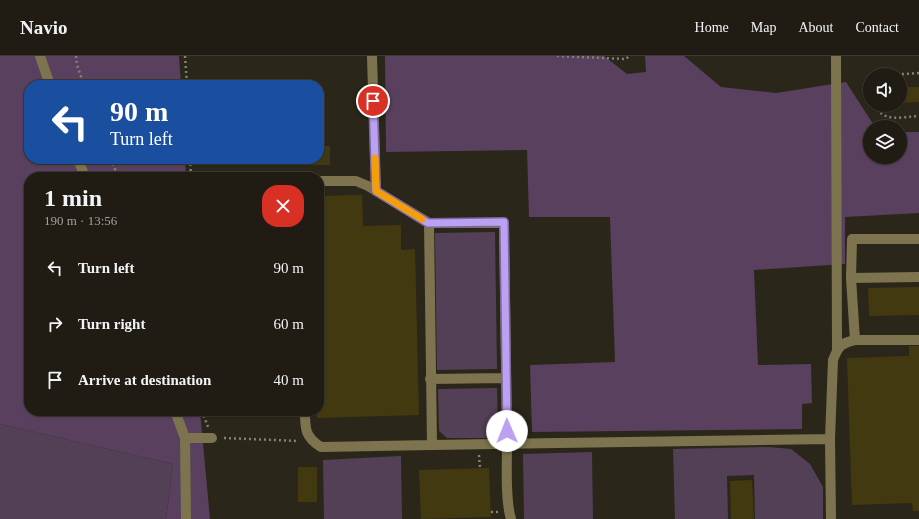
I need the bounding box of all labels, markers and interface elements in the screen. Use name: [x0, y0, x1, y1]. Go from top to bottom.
text: Navio: [20, 17, 68, 38]
text: Home: [695, 20, 729, 35]
text: Map: [751, 20, 776, 35]
text: About: [798, 20, 833, 35]
text: Contact: [855, 20, 899, 35]
map controls: [863, 68, 907, 164]
button: sound: [863, 68, 907, 112]
pin: [356, 84, 390, 118]
icon: arrive: [362, 90, 384, 112]
icon: left: [44, 96, 96, 148]
text: 90 m: [110, 96, 168, 127]
button: layers: [863, 120, 907, 164]
text: Turn left: [110, 129, 173, 149]
text: 1 min: [44, 185, 102, 211]
button: close: [262, 185, 304, 227]
text: 190 m · 13:56: [44, 213, 117, 228]
icon: left: [44, 257, 66, 279]
text: Turn left: [78, 260, 135, 276]
text: 90 m: [274, 260, 304, 276]
icon: right: [44, 313, 66, 335]
text: Turn right: [78, 316, 145, 332]
text: 60 m: [274, 316, 304, 332]
icon: arrive: [44, 369, 66, 391]
text: Arrive at destination: [78, 372, 211, 388]
text: 40 m: [274, 372, 304, 388]
position arrow: [486, 410, 528, 452]

